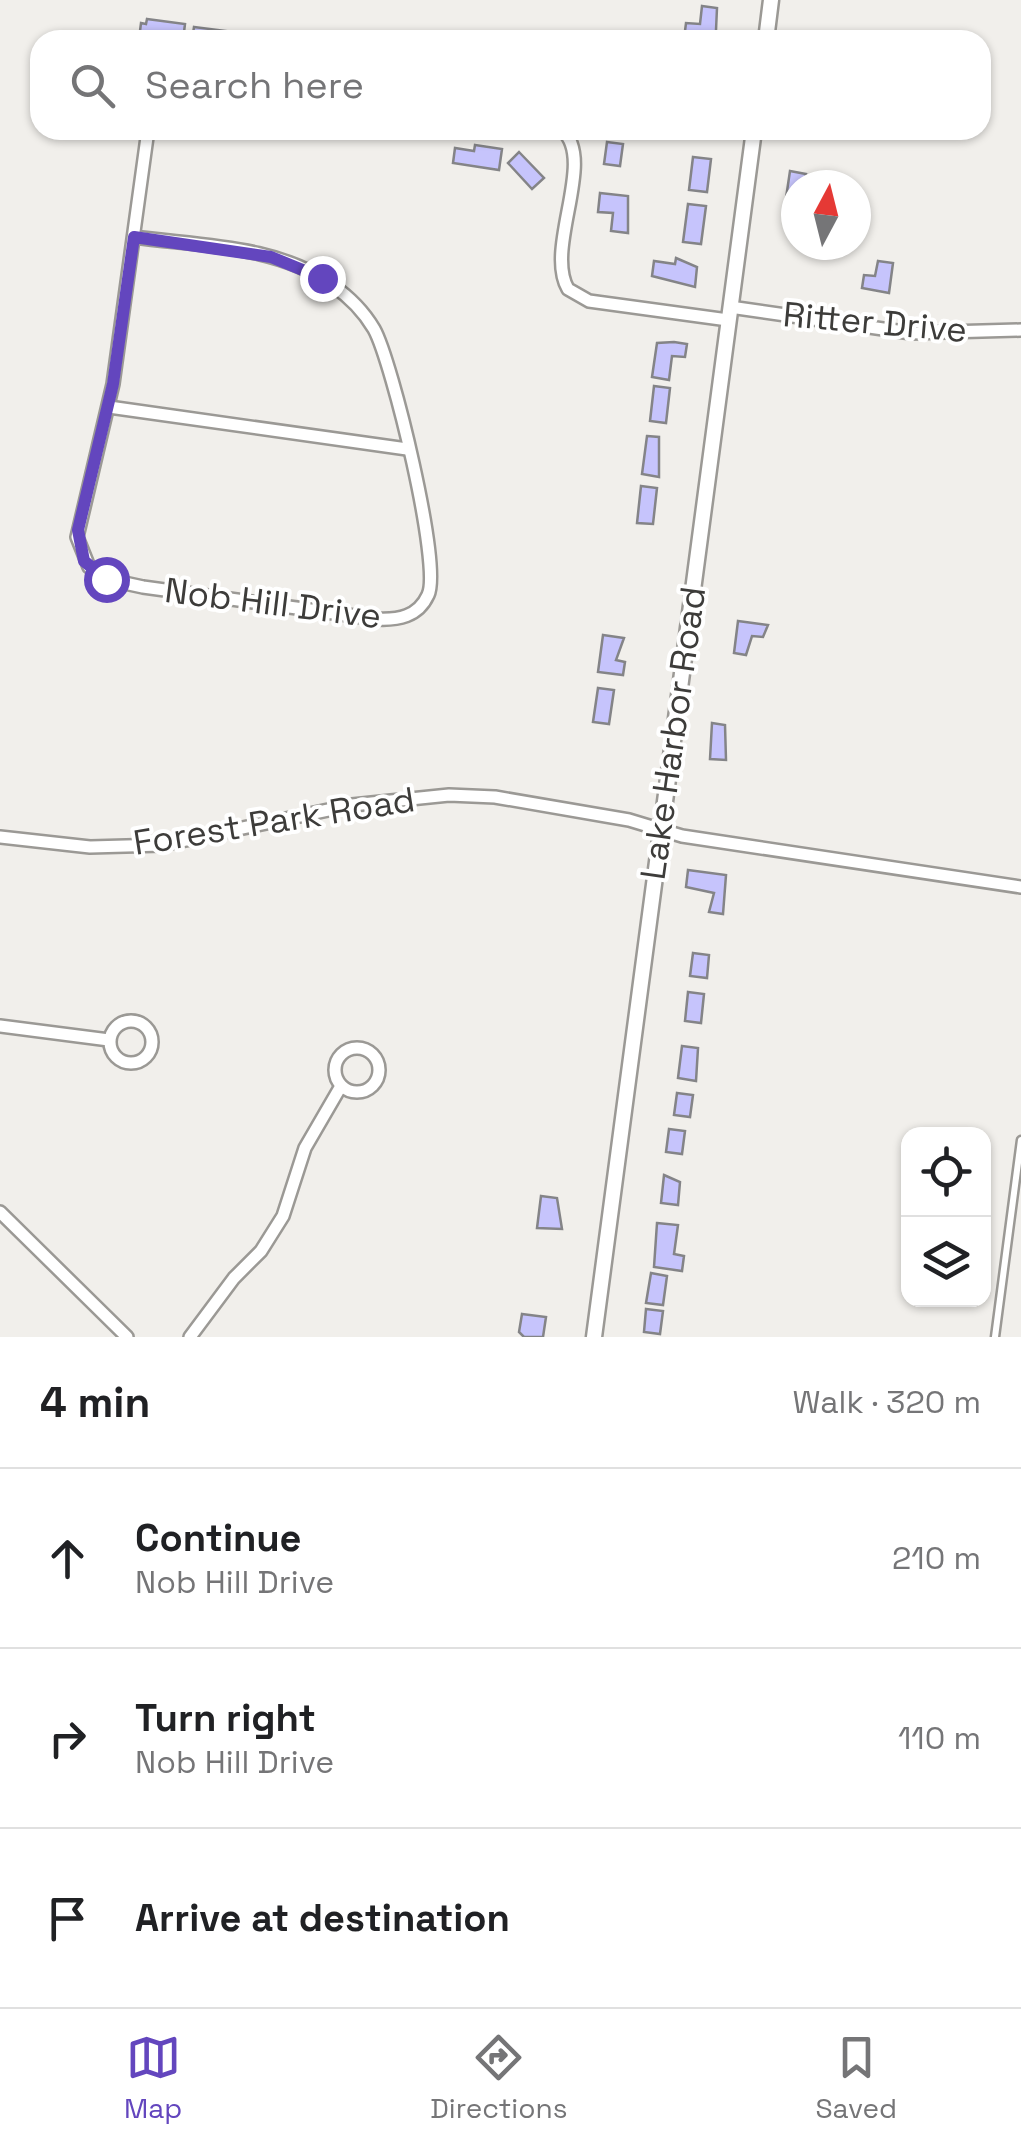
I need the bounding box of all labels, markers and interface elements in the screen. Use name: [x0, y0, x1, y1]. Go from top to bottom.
search box: [30, 30, 991, 140]
icon: search: [65, 58, 120, 113]
text: Search here: [145, 61, 364, 109]
north arrow: [781, 170, 871, 260]
route end: [300, 256, 346, 302]
street label: Ritter Drive: [781, 292, 969, 352]
route start: [84, 557, 130, 603]
street label: Nob Hill Drive: [162, 568, 384, 638]
street label: Lake Harbor Road: [631, 584, 715, 882]
street label: Forest Park Road: [130, 777, 418, 865]
map controls: [901, 1127, 991, 1307]
button: locate: [901, 1127, 991, 1217]
button: layers: [901, 1217, 991, 1307]
text: 4 min: [40, 1376, 150, 1429]
text: Walk · 320 m: [793, 1382, 981, 1422]
text: Continue: [135, 1514, 301, 1562]
icon: ahead: [40, 1531, 95, 1586]
text: 210 m: [892, 1538, 981, 1578]
text: Nob Hill Drive: [135, 1562, 334, 1602]
text: Turn right: [135, 1694, 316, 1742]
icon: right: [40, 1711, 95, 1766]
text: 110 m: [898, 1718, 981, 1758]
text: Nob Hill Drive: [135, 1742, 334, 1782]
icon: arrive: [40, 1891, 95, 1946]
text: Arrive at destination: [135, 1894, 510, 1942]
tab: Map: [124, 2030, 182, 2126]
tab: Directions: [430, 2030, 567, 2126]
tab: Saved: [815, 2030, 897, 2126]

